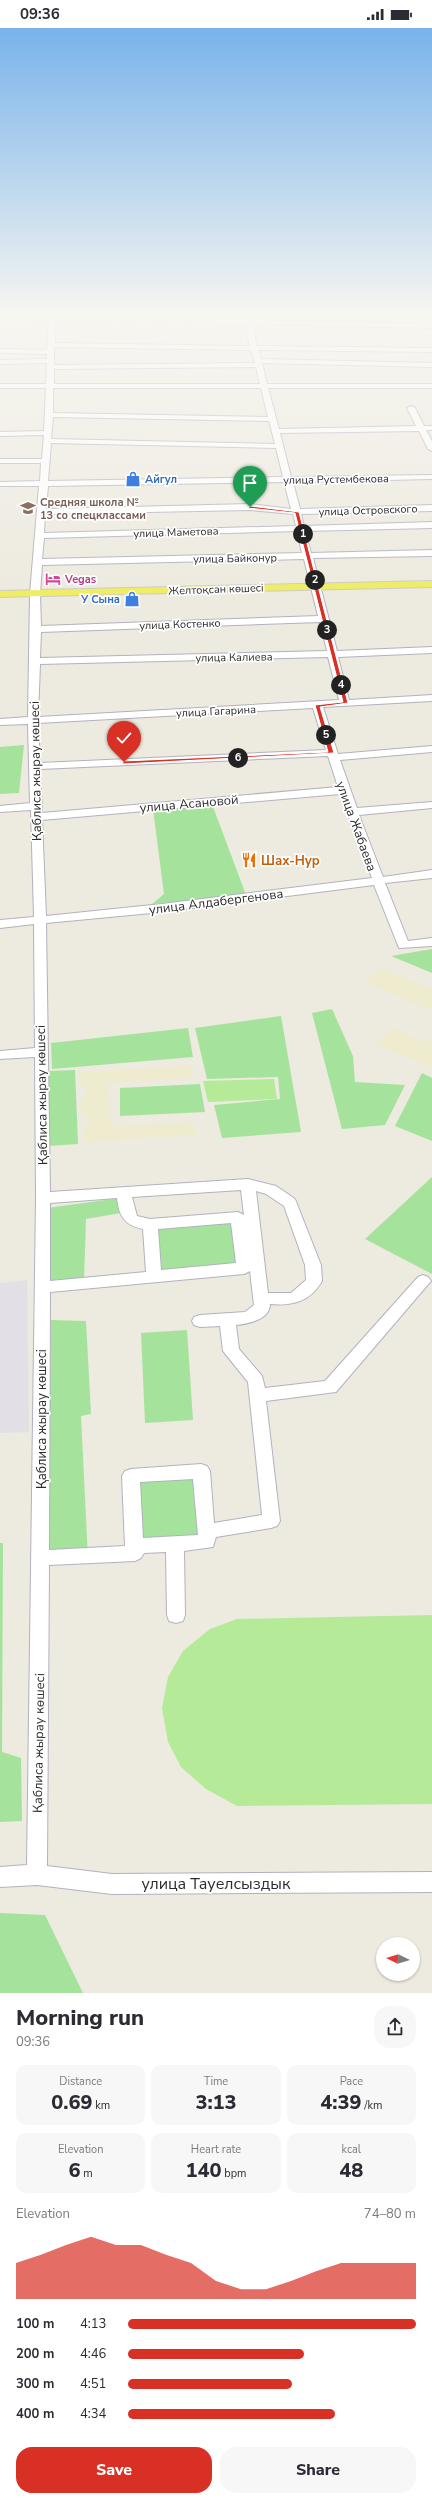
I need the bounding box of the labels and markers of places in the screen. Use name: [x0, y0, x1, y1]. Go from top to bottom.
pin: [233, 466, 267, 507]
shop icon: Айгул: [124, 470, 142, 488]
place label: Айгул: [145, 472, 177, 487]
place label: Средняя школа № 13 со спецклассами: [40, 495, 146, 523]
school or university icon: Средняя школа № 13 со спецклассами: [19, 499, 37, 517]
pin: 1: [293, 524, 313, 544]
hotel icon: Vegas: [44, 570, 62, 588]
pin: 2: [305, 570, 325, 590]
place label: Vegas: [64, 572, 96, 587]
shop icon: У Сына: [123, 590, 141, 608]
place label: У Сына: [80, 592, 120, 607]
pin: 3: [317, 620, 337, 640]
pin: 4: [331, 675, 351, 695]
pin: [107, 721, 141, 762]
pin: 5: [316, 725, 336, 745]
pin: 6: [228, 748, 248, 768]
restaurant icon: Шах-Нур: [240, 851, 258, 869]
place label: Шах-Нур: [261, 852, 320, 870]

